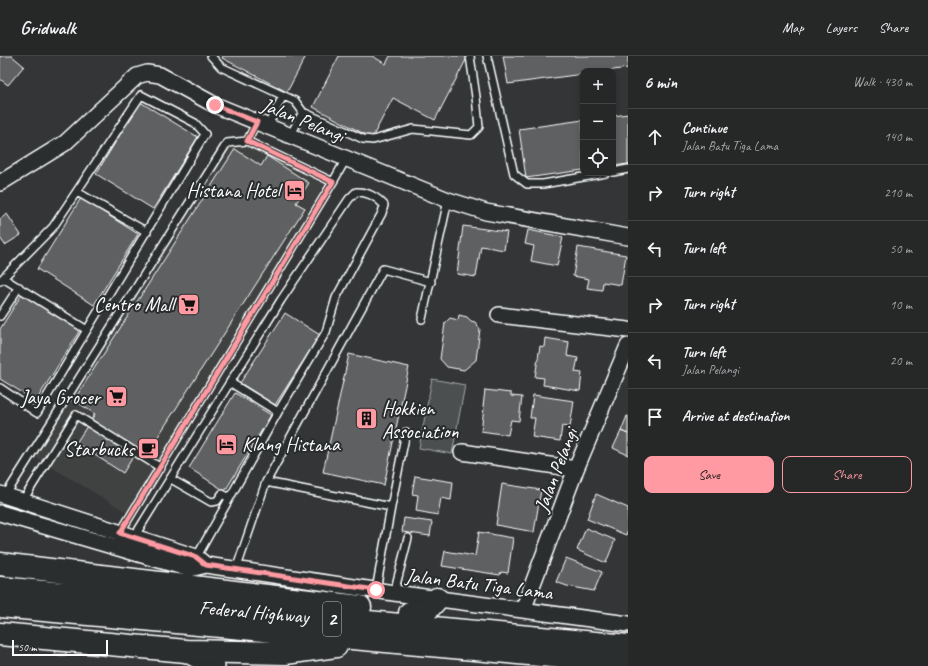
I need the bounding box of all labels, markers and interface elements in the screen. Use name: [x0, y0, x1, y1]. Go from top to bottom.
text: Gridwalk: [20, 16, 76, 40]
text: Map: [782, 19, 804, 36]
text: Layers: [826, 19, 857, 36]
text: Share: [879, 19, 908, 36]
map controls: [580, 68, 616, 176]
button: +: [580, 68, 616, 104]
text: 6 min: [644, 72, 677, 93]
text: Walk · 430 m: [853, 74, 912, 90]
street label: Jalan Pelangi: [257, 92, 350, 149]
route end: [206, 96, 224, 114]
button: −: [580, 104, 616, 140]
text: Continue: [682, 119, 727, 138]
icon: ahead: [644, 126, 666, 148]
text: 140 m: [884, 129, 912, 145]
text: Jalan Batu Tiga Lama: [682, 138, 778, 154]
button: locate: [580, 140, 616, 176]
hotel icon: Histana Hotel: [282, 177, 308, 203]
place label: Histana Hotel: [186, 178, 284, 203]
icon: right: [644, 182, 666, 204]
text: Turn right: [682, 183, 735, 202]
text: 210 m: [884, 185, 912, 201]
icon: left: [644, 238, 666, 260]
text: Turn left: [682, 239, 725, 258]
text: 50 m: [890, 241, 912, 257]
supermarket icon: Centro Mall: [176, 291, 202, 317]
place label: Centro Mall: [94, 292, 178, 317]
icon: right: [644, 294, 666, 316]
text: Turn right: [682, 295, 735, 314]
text: 10 m: [890, 297, 912, 313]
text: Turn left: [682, 343, 725, 362]
icon: left: [644, 350, 666, 372]
text: 20 m: [890, 353, 912, 369]
text: Jalan Pelangi: [682, 362, 739, 378]
supermarket icon: Jaya Grocer: [103, 384, 129, 410]
place label: Jaya Grocer: [20, 385, 102, 410]
place label: Hokkien Association: [382, 396, 459, 444]
building icon: Hokkien Association: [353, 406, 379, 432]
icon: arrive: [644, 406, 666, 428]
text: Arrive at destination: [682, 407, 789, 426]
street label: Jalan Pelangi: [528, 423, 584, 516]
hotel icon: Klang Histana: [214, 431, 240, 457]
place label: Klang Histana: [242, 432, 341, 457]
cafe icon: Starbucks: [136, 436, 162, 462]
place label: Starbucks: [64, 437, 136, 462]
button: Save: [644, 456, 774, 493]
button: Share: [782, 456, 912, 493]
street label: Jalan Batu Tiga Lama: [403, 562, 556, 606]
route start: [367, 581, 385, 599]
street label: Federal Highway: [198, 595, 312, 629]
road number: 2: [323, 602, 341, 636]
scale bar: [12, 638, 108, 657]
text: 50 m: [18, 640, 37, 654]

